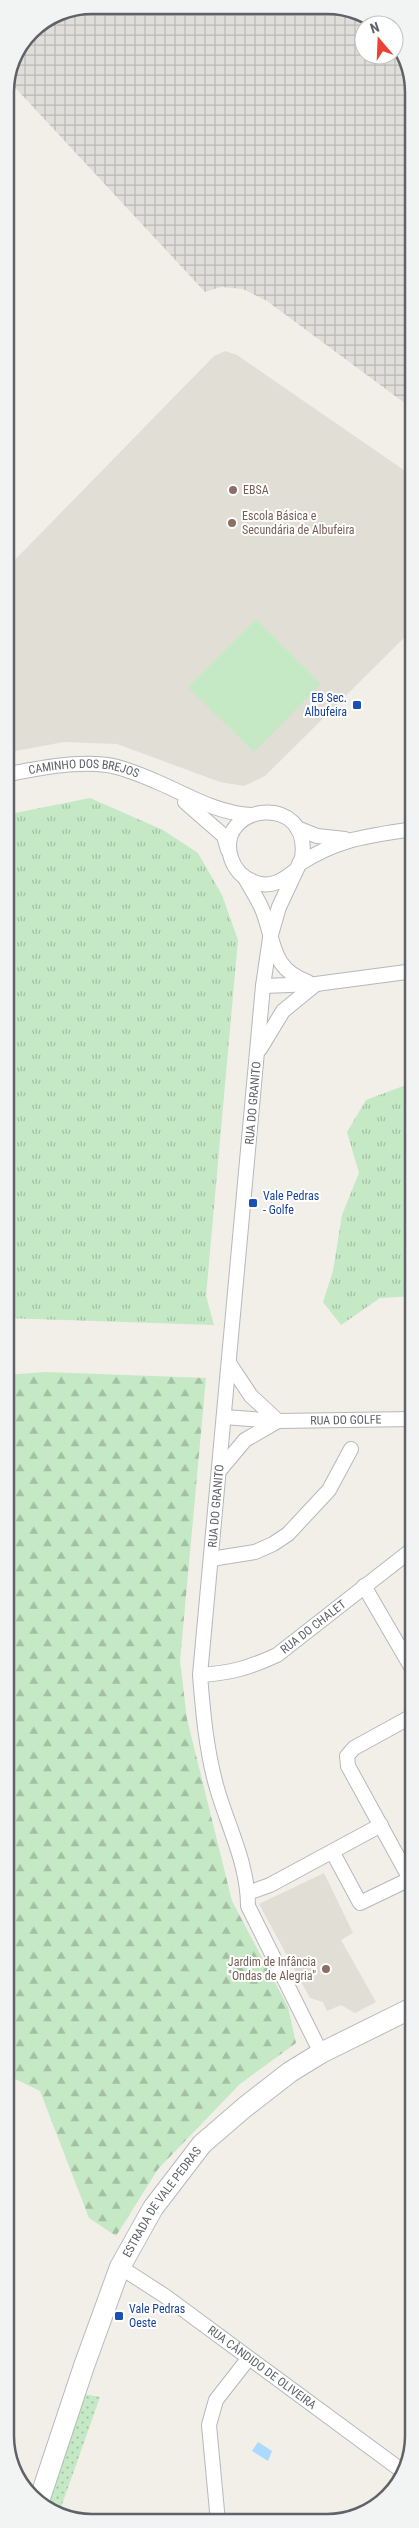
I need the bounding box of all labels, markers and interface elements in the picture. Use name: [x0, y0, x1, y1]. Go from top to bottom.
north arrow: [354, 15, 404, 65]
text: N: [368, 19, 381, 37]
place label: EBSA: [243, 483, 269, 497]
marker: EBSA: [227, 484, 239, 496]
place label: Escola Básica e Secundária de Albufeira: [242, 509, 355, 537]
marker: Escola Básica e Secundária de Albufeira: [226, 517, 238, 529]
place label: EB Sec. Albufeira: [304, 691, 347, 719]
marker: EB Sec. Albufeira: [351, 699, 363, 711]
street label: CAMINHO DOS BREJOS: [27, 757, 141, 781]
street label: RUA DO GRANITO: [242, 1061, 264, 1145]
place label: Vale Pedras - Golfe: [263, 1189, 319, 1217]
marker: Vale Pedras - Golfe: [247, 1197, 259, 1209]
street label: RUA DO GOLFE: [310, 1412, 382, 1428]
street label: RUA DO GRANITO: [205, 1464, 227, 1548]
street label: RUA DO CHALET: [278, 1597, 349, 1657]
place label: Jardim de Infância "Ondas de Alegria": [228, 1955, 316, 1983]
marker: Jardim de Infância "Ondas de Alegria": [320, 1963, 332, 1975]
street label: ESTRADA DE VALE PEDRAS: [120, 2144, 204, 2260]
place label: Vale Pedras Oeste: [129, 2302, 185, 2330]
marker: Vale Pedras Oeste: [113, 2310, 125, 2322]
street label: RUA CÂNDIDO DE OLIVEIRA: [205, 2323, 319, 2412]

